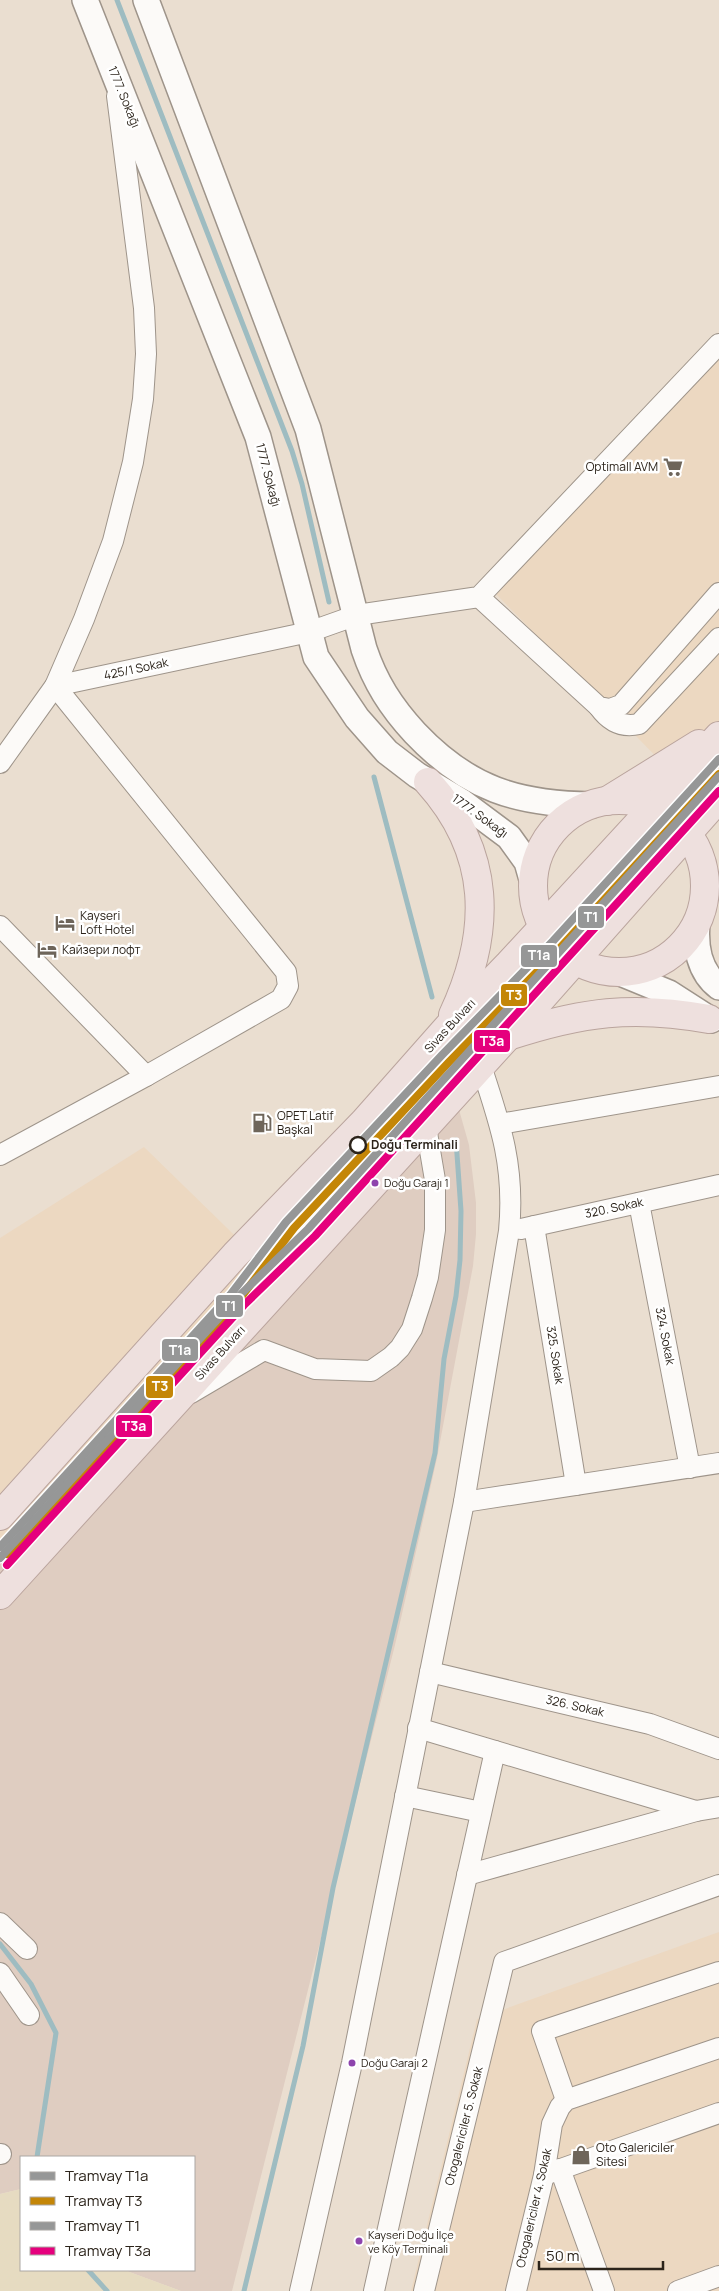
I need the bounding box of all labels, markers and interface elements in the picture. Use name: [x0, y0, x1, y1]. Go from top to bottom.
street label: 1777. Sokağı: [104, 63, 145, 130]
street label: 1777. Sokağı: [252, 441, 285, 508]
supermarket icon: Optimall AVM: [662, 456, 684, 478]
place label: Optimall AVM: [586, 458, 658, 475]
street label: 425/1 Sokak: [102, 653, 171, 684]
street label: 1777. Sokağı: [449, 790, 512, 842]
line badge: T1: [577, 905, 605, 929]
place label: Kayseri Loft Hotel: [80, 907, 134, 938]
text: T1: [584, 907, 598, 926]
hotel icon: Kayseri Loft Hotel: [54, 912, 76, 934]
hotel icon: Кайзери лофт: [36, 939, 58, 961]
place label: Кайзери лофт: [62, 941, 141, 958]
line badge: T1a: [520, 944, 558, 968]
text: T1a: [528, 945, 550, 964]
line badge: T3: [500, 983, 528, 1007]
text: T3: [506, 985, 522, 1004]
street label: Sivas Bulvarı: [420, 995, 479, 1056]
line badge: T3a: [473, 1029, 511, 1053]
text: T3a: [480, 1031, 504, 1050]
place label: OPET Latif Başkal: [277, 1107, 334, 1138]
fuel station icon: OPET Latif Başkal: [251, 1112, 273, 1134]
marker: Doğu Terminali: [349, 1136, 367, 1154]
place label: Doğu Terminali: [371, 1136, 458, 1153]
place label: Doğu Garajı 1: [384, 1175, 449, 1190]
marker: Doğu Garajı 1: [370, 1178, 380, 1188]
street label: 320. Sokak: [583, 1193, 646, 1222]
line badge: T1: [215, 1294, 244, 1318]
text: T1: [222, 1296, 236, 1315]
street label: 324. Sokak: [652, 1306, 680, 1367]
street label: Sivas Bulvarı: [191, 1322, 249, 1384]
street label: 325. Sokak: [542, 1324, 569, 1386]
line badge: T1a: [161, 1338, 199, 1362]
text: T1a: [169, 1340, 191, 1359]
line badge: T3: [145, 1375, 174, 1399]
text: T3: [152, 1376, 168, 1395]
line badge: T3a: [115, 1414, 153, 1438]
text: T3a: [122, 1416, 146, 1435]
street label: 326. Sokak: [544, 1691, 607, 1721]
place label: Doğu Garajı 2: [361, 2055, 428, 2070]
marker: Doğu Garajı 2: [347, 2058, 357, 2068]
street label: Otogalericiler 5. Sokak: [440, 2063, 487, 2187]
place label: Oto Galericiler Sitesi: [596, 2139, 675, 2170]
shop icon: Oto Galericiler Sitesi: [570, 2144, 592, 2166]
street label: Otogalericiler 4. Sokak: [511, 2145, 556, 2269]
legend: [20, 2156, 195, 2271]
text: Tramvay T1a: [65, 2165, 148, 2186]
text: Tramvay T3: [65, 2190, 143, 2211]
text: Tramvay T1: [65, 2215, 140, 2236]
place label: Kayseri Doğu İlçe ve Köy Terminali: [368, 2227, 454, 2256]
marker: Kayseri Doğu İlçe ve Köy Terminali: [354, 2236, 364, 2246]
scale bar: [539, 2238, 663, 2270]
text: Tramvay T3a: [65, 2240, 151, 2261]
text: 50 m: [546, 2245, 580, 2266]

